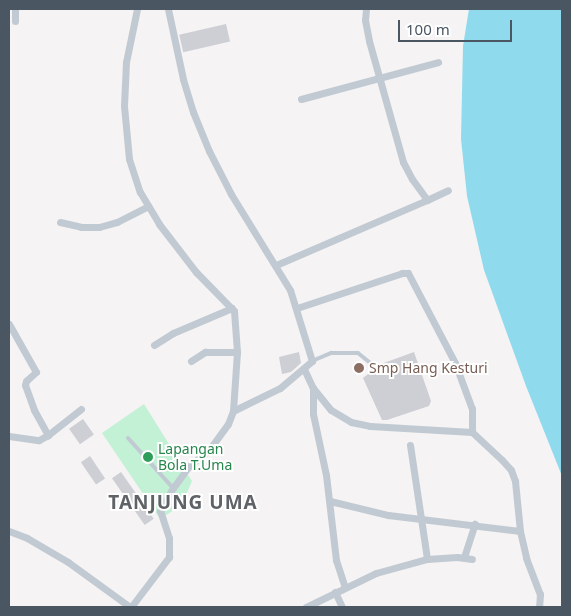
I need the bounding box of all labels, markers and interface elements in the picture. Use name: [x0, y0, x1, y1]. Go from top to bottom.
scale bar: [401, 10, 515, 42]
text: 100 m: [406, 19, 450, 39]
place label: Smp Hang Kesturi: [369, 360, 488, 376]
marker: Smp Hang Kesturi: [353, 362, 365, 374]
place label: Lapangan Bola T.Uma: [158, 441, 232, 474]
marker: Lapangan Bola T.Uma: [142, 451, 154, 463]
district label: TANJUNG UMA: [107, 492, 259, 514]

